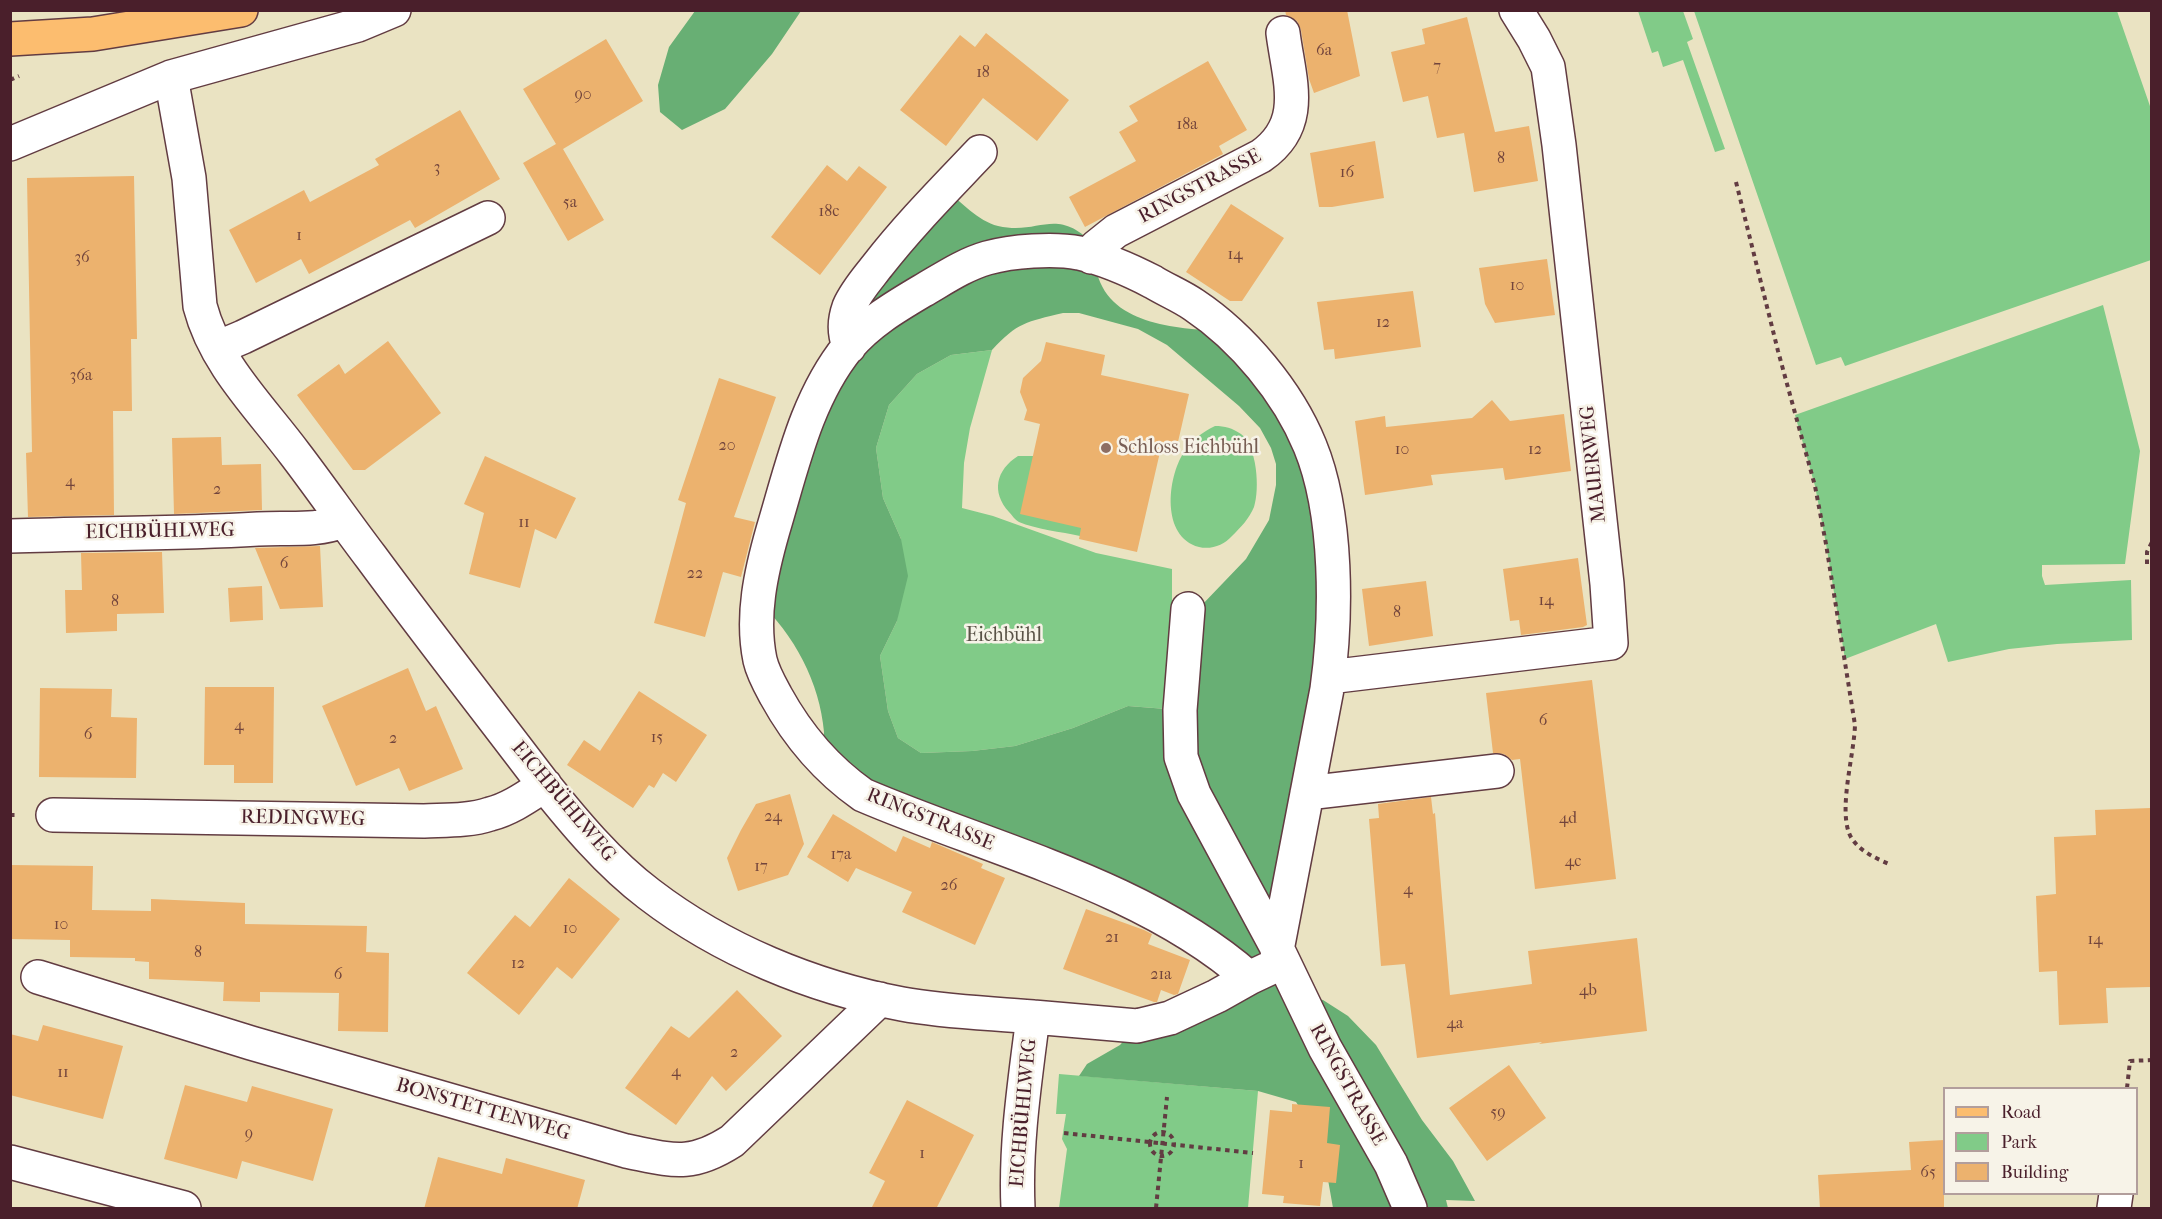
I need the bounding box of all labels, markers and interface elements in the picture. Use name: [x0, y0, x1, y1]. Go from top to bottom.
house number: 6a: [1316, 41, 1332, 61]
house number: 7: [1433, 57, 1441, 77]
house number: 18: [976, 63, 990, 83]
house number: 90: [574, 85, 592, 105]
house number: 18a: [1176, 115, 1198, 135]
street label: RINGSTRASSE: [1135, 145, 1265, 229]
house number: 8: [1497, 149, 1505, 169]
house number: 3: [434, 158, 440, 178]
house number: 16: [1340, 163, 1354, 183]
house number: 5a: [563, 193, 577, 213]
house number: 18c: [819, 202, 839, 222]
house number: 1: [296, 226, 302, 246]
house number: 14: [1227, 245, 1243, 265]
house number: 36: [74, 248, 90, 268]
house number: 10: [1510, 276, 1524, 296]
house number: 12: [1376, 313, 1390, 333]
house number: 36a: [70, 366, 92, 386]
street label: MAUERWEG: [1576, 404, 1612, 524]
house number: 20: [718, 436, 736, 456]
place label: Schloss Eichbühl: [1118, 436, 1259, 460]
house number: 10: [1395, 440, 1409, 460]
house number: 12: [1528, 440, 1542, 460]
marker: Schloss Eichbühl: [1099, 441, 1113, 455]
house number: 4: [65, 472, 75, 492]
house number: 2: [213, 480, 221, 500]
house number: 11: [518, 513, 530, 533]
street label: EICHBÜHLWEG: [85, 519, 235, 545]
house number: 6: [280, 554, 288, 574]
house number: 22: [687, 564, 703, 584]
house number: 14: [1538, 591, 1554, 611]
house number: 8: [111, 592, 119, 612]
house number: 8: [1393, 603, 1401, 623]
park label: Eichbühl: [966, 624, 1042, 648]
house number: 6: [1539, 711, 1547, 731]
house number: 4: [234, 716, 244, 736]
house number: 6: [84, 725, 92, 745]
house number: 15: [651, 728, 663, 748]
house number: 2: [389, 729, 397, 749]
street label: EICHBÜHLWEG: [506, 737, 620, 867]
street label: RINGSTRASSE: [863, 783, 997, 857]
street label: REDINGWEG: [240, 806, 366, 832]
house number: 24: [764, 807, 782, 827]
house number: 4d: [1559, 809, 1577, 829]
house number: 17a: [831, 845, 851, 865]
house number: 4c: [1565, 852, 1581, 872]
house number: 17: [754, 857, 768, 877]
house number: 26: [941, 876, 957, 896]
house number: 4: [1403, 880, 1413, 900]
house number: 10: [54, 915, 68, 935]
house number: 10: [563, 919, 577, 939]
house number: 21: [1105, 928, 1119, 948]
house number: 14: [2087, 930, 2103, 950]
house number: 8: [194, 943, 202, 963]
house number: 12: [511, 954, 525, 974]
house number: 6: [334, 965, 342, 985]
house number: 21a: [1150, 965, 1172, 985]
house number: 4b: [1579, 981, 1597, 1001]
house number: 4a: [1447, 1014, 1463, 1034]
street label: RINGSTRASSE: [1304, 1020, 1390, 1150]
street label: EICHBÜHLWEG: [1006, 1037, 1042, 1189]
house number: 2: [730, 1043, 738, 1063]
house number: 4: [671, 1062, 681, 1082]
house number: 11: [57, 1063, 69, 1083]
street label: BONSTETTENWEG: [393, 1074, 573, 1146]
legend: [1943, 1087, 2138, 1195]
text: Road: [2001, 1102, 2041, 1123]
house number: 59: [1490, 1103, 1506, 1123]
house number: 9: [245, 1124, 253, 1144]
text: Park: [2001, 1132, 2037, 1153]
house number: 1: [919, 1144, 925, 1164]
house number: 1: [1298, 1154, 1304, 1174]
text: Building: [2001, 1162, 2068, 1183]
house number: 65: [1920, 1163, 1936, 1183]

